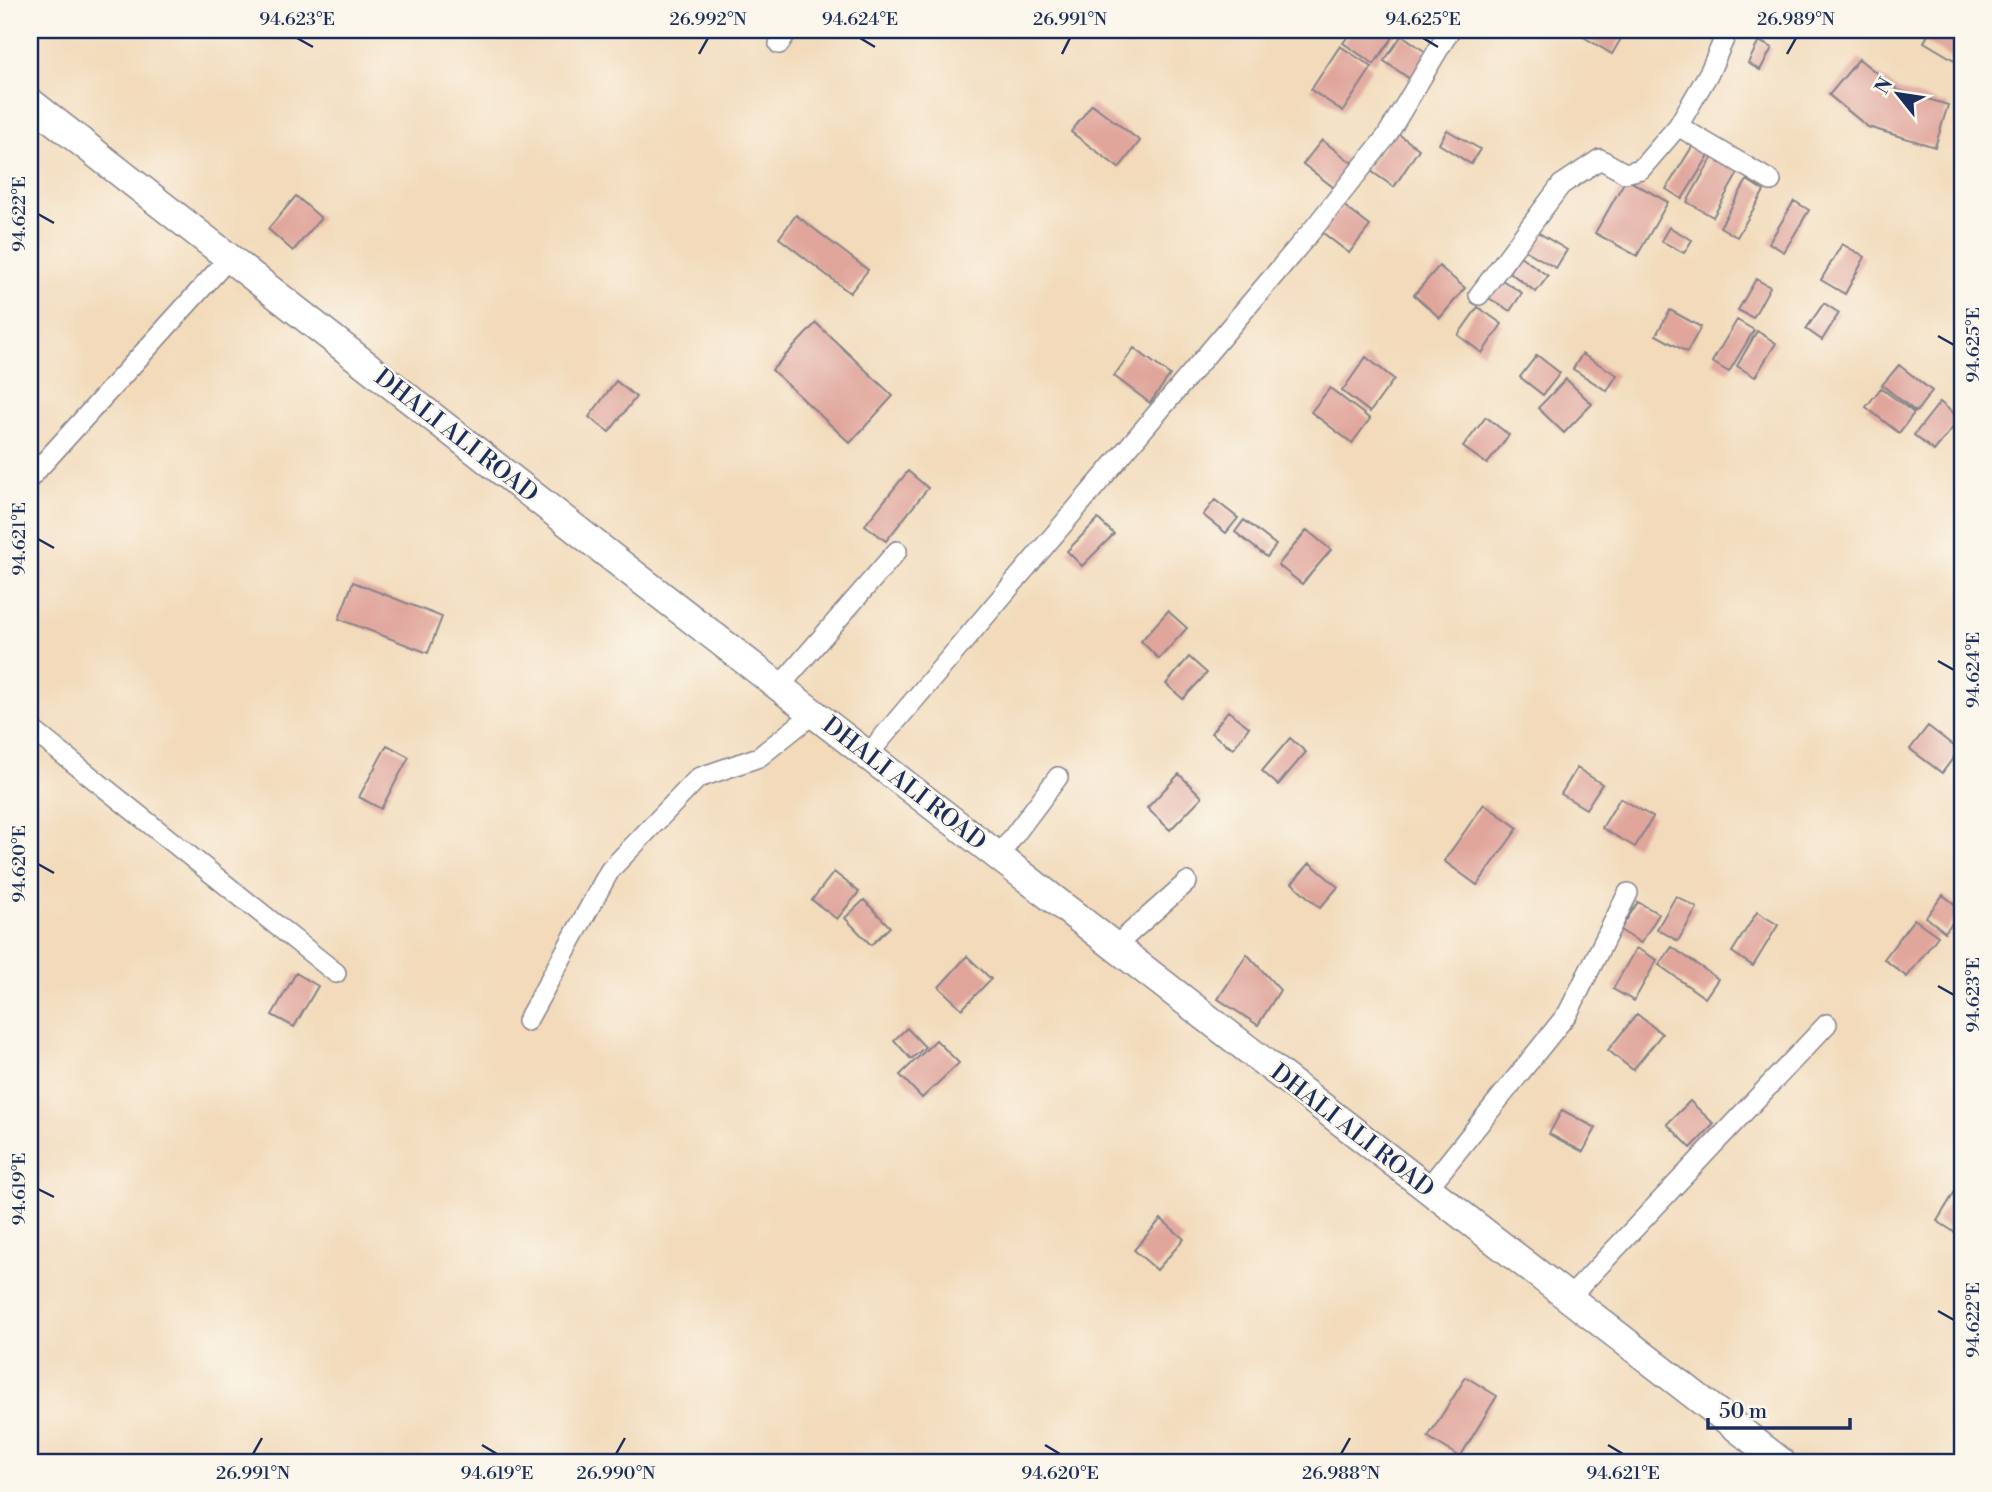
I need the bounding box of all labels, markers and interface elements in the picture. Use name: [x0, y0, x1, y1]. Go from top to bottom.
text: 94.623°E: [259, 8, 335, 31]
text: 26.992°N: [669, 8, 747, 31]
text: 94.624°E: [822, 8, 898, 31]
text: 26.991°N: [1033, 8, 1108, 31]
text: 94.625°E: [1385, 8, 1461, 31]
text: 26.989°N: [1757, 8, 1836, 31]
north arrow: [1862, 60, 1932, 130]
text: N: [1870, 73, 1898, 99]
text: 94.622°E: [8, 176, 31, 252]
text: 94.625°E: [1962, 307, 1985, 383]
street label: DHALI ALI ROAD: [368, 363, 544, 509]
text: 94.621°E: [8, 502, 31, 576]
text: 94.624°E: [1962, 632, 1985, 708]
street label: DHALI ALI ROAD: [816, 711, 992, 857]
text: 94.620°E: [8, 825, 31, 903]
text: 94.623°E: [1962, 957, 1985, 1033]
street label: DHALI ALI ROAD: [1264, 1058, 1440, 1204]
text: 94.619°E: [8, 1152, 31, 1226]
text: 94.622°E: [1962, 1282, 1985, 1358]
scale bar: [1708, 1387, 1850, 1431]
text: 50 m: [1719, 1399, 1767, 1425]
text: 26.991°N: [216, 1462, 291, 1485]
text: 94.619°E: [460, 1462, 534, 1485]
text: 26.990°N: [577, 1462, 656, 1485]
text: 94.620°E: [1021, 1462, 1099, 1485]
text: 26.988°N: [1302, 1462, 1381, 1485]
text: 94.621°E: [1586, 1462, 1660, 1485]

